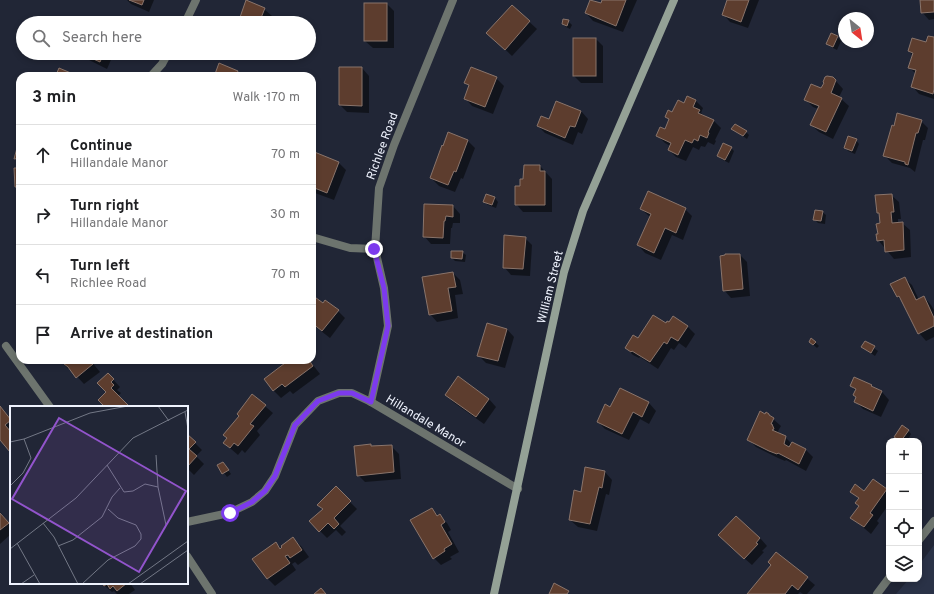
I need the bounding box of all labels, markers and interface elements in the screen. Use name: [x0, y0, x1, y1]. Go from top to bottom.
north arrow: [838, 12, 874, 48]
search box: [16, 16, 316, 60]
icon: search: [30, 27, 52, 49]
text: Search here: [62, 29, 142, 48]
text: 3 min: [32, 87, 76, 109]
text: Walk · 170 m: [233, 90, 300, 106]
street label: Richlee Road: [363, 110, 403, 182]
text: Continue: [70, 137, 132, 156]
icon: ahead: [32, 144, 54, 166]
text: 70 m: [271, 147, 300, 163]
text: Hillandale Manor: [70, 156, 168, 172]
text: Turn right: [70, 197, 139, 216]
icon: right: [32, 204, 54, 226]
text: 30 m: [270, 207, 300, 223]
text: Hillandale Manor: [70, 216, 168, 232]
route end: [365, 240, 383, 258]
street label: William Street: [534, 249, 568, 326]
text: Turn left: [70, 257, 130, 276]
icon: left: [32, 264, 54, 286]
text: 70 m: [271, 267, 300, 283]
text: Richlee Road: [70, 276, 147, 292]
icon: arrive: [32, 324, 54, 346]
text: Arrive at destination: [70, 325, 213, 344]
street label: Hillandale Manor: [383, 392, 469, 452]
inset map: [10, 406, 188, 584]
map controls: [886, 438, 922, 582]
button: +: [886, 438, 922, 474]
button: −: [886, 474, 922, 510]
route start: [221, 504, 239, 522]
button: locate: [886, 510, 922, 546]
button: layers: [886, 546, 922, 582]

